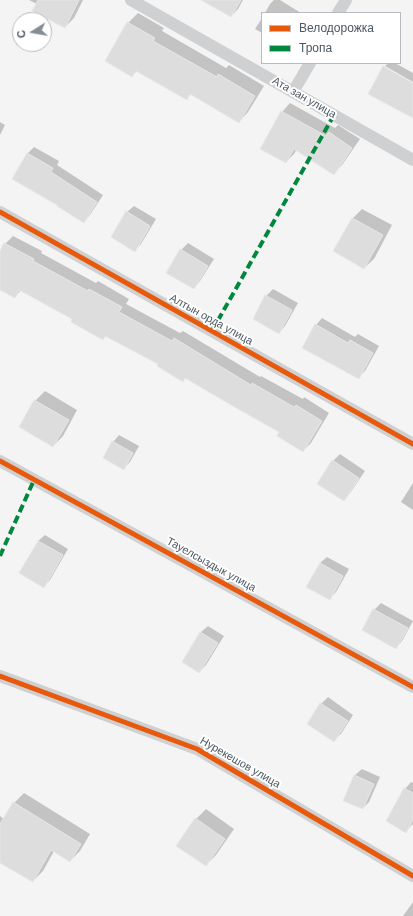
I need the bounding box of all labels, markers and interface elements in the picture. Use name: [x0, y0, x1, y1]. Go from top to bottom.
north arrow: [12, 12, 52, 52]
legend: [261, 12, 401, 64]
text: Велодорожка: [299, 20, 374, 36]
text: С: [14, 29, 29, 39]
text: Тропа: [299, 40, 332, 56]
street label: Ата зан улица: [270, 74, 338, 122]
street label: Алтын орда улица: [167, 292, 255, 348]
street label: Тауелсыздык улица: [164, 535, 258, 595]
street label: Нурекешов улица: [197, 735, 283, 791]

